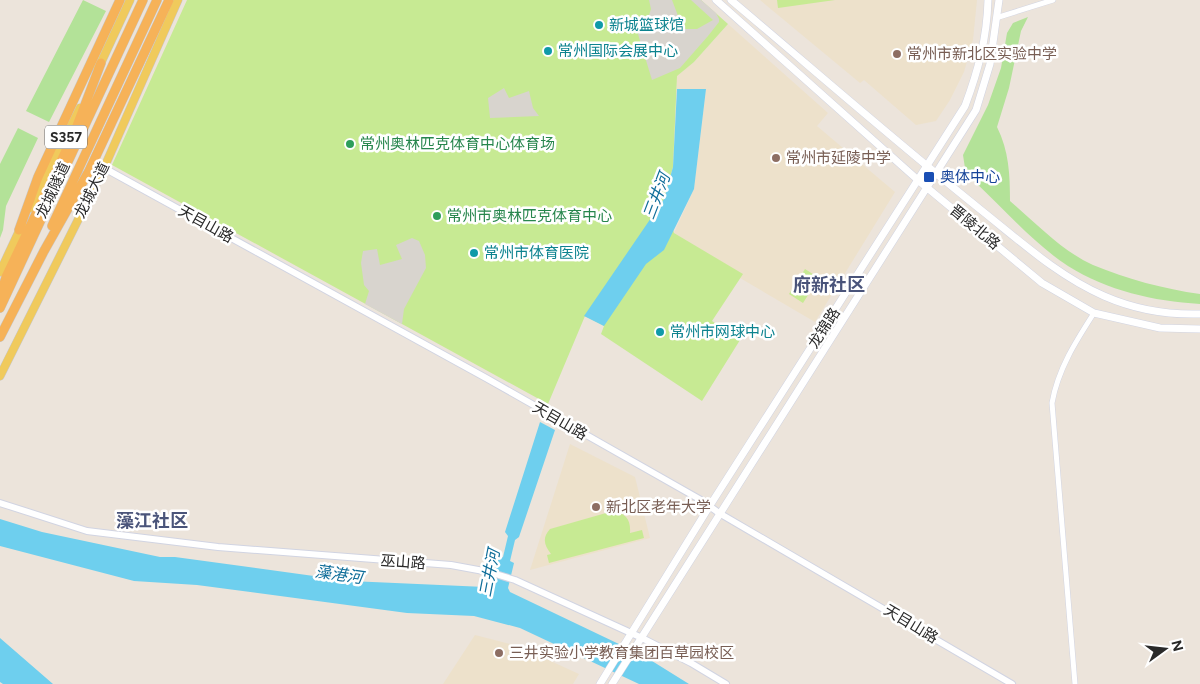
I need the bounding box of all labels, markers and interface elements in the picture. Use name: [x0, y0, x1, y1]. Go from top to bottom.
place label: 新城篮球馆: [609, 16, 684, 34]
marker: 新城篮球馆: [593, 19, 605, 31]
place label: 常州国际会展中心: [558, 42, 678, 60]
marker: 常州国际会展中心: [542, 45, 554, 57]
place label: 常州市新北区实验中学: [907, 45, 1057, 63]
marker: 常州市新北区实验中学: [891, 48, 903, 60]
road number: S357: [45, 125, 87, 148]
place label: 常州奥林匹克体育中心体育场: [360, 135, 555, 153]
marker: 常州奥林匹克体育中心体育场: [344, 138, 356, 150]
place label: 常州市延陵中学: [786, 149, 891, 167]
marker: 常州市延陵中学: [770, 152, 782, 164]
street label: 龙城隧道: [32, 159, 74, 221]
street label: 龙城大道: [71, 159, 113, 221]
water label: 三井河: [639, 168, 675, 222]
place label: 奥体中心: [940, 168, 1000, 186]
marker: 奥体中心: [922, 170, 936, 184]
street label: 晋陵北路: [946, 201, 1004, 253]
street label: 天目山路: [175, 202, 237, 246]
place label: 常州市奥林匹克体育中心: [447, 207, 612, 225]
marker: 常州市奥林匹克体育中心: [431, 210, 443, 222]
place label: 常州市体育医院: [484, 244, 589, 262]
marker: 常州市体育医院: [468, 247, 480, 259]
district label: 府新社区: [793, 274, 865, 296]
street label: 龙锦路: [804, 304, 844, 352]
place label: 常州市网球中心: [670, 323, 775, 341]
marker: 常州市网球中心: [654, 326, 666, 338]
street label: 天目山路: [530, 398, 590, 444]
place label: 新北区老年大学: [606, 498, 711, 516]
marker: 新北区老年大学: [590, 501, 602, 513]
district label: 藻江社区: [116, 510, 188, 532]
water label: 三井河: [476, 545, 504, 598]
street label: 巫山路: [380, 551, 426, 573]
water label: 藻港河: [314, 562, 367, 588]
street label: 天目山路: [881, 601, 941, 647]
north arrow: [1140, 624, 1190, 674]
text: N: [1167, 638, 1187, 653]
place label: 三井实验小学教育集团百草园校区: [509, 644, 734, 662]
marker: 三井实验小学教育集团百草园校区: [493, 647, 505, 659]

